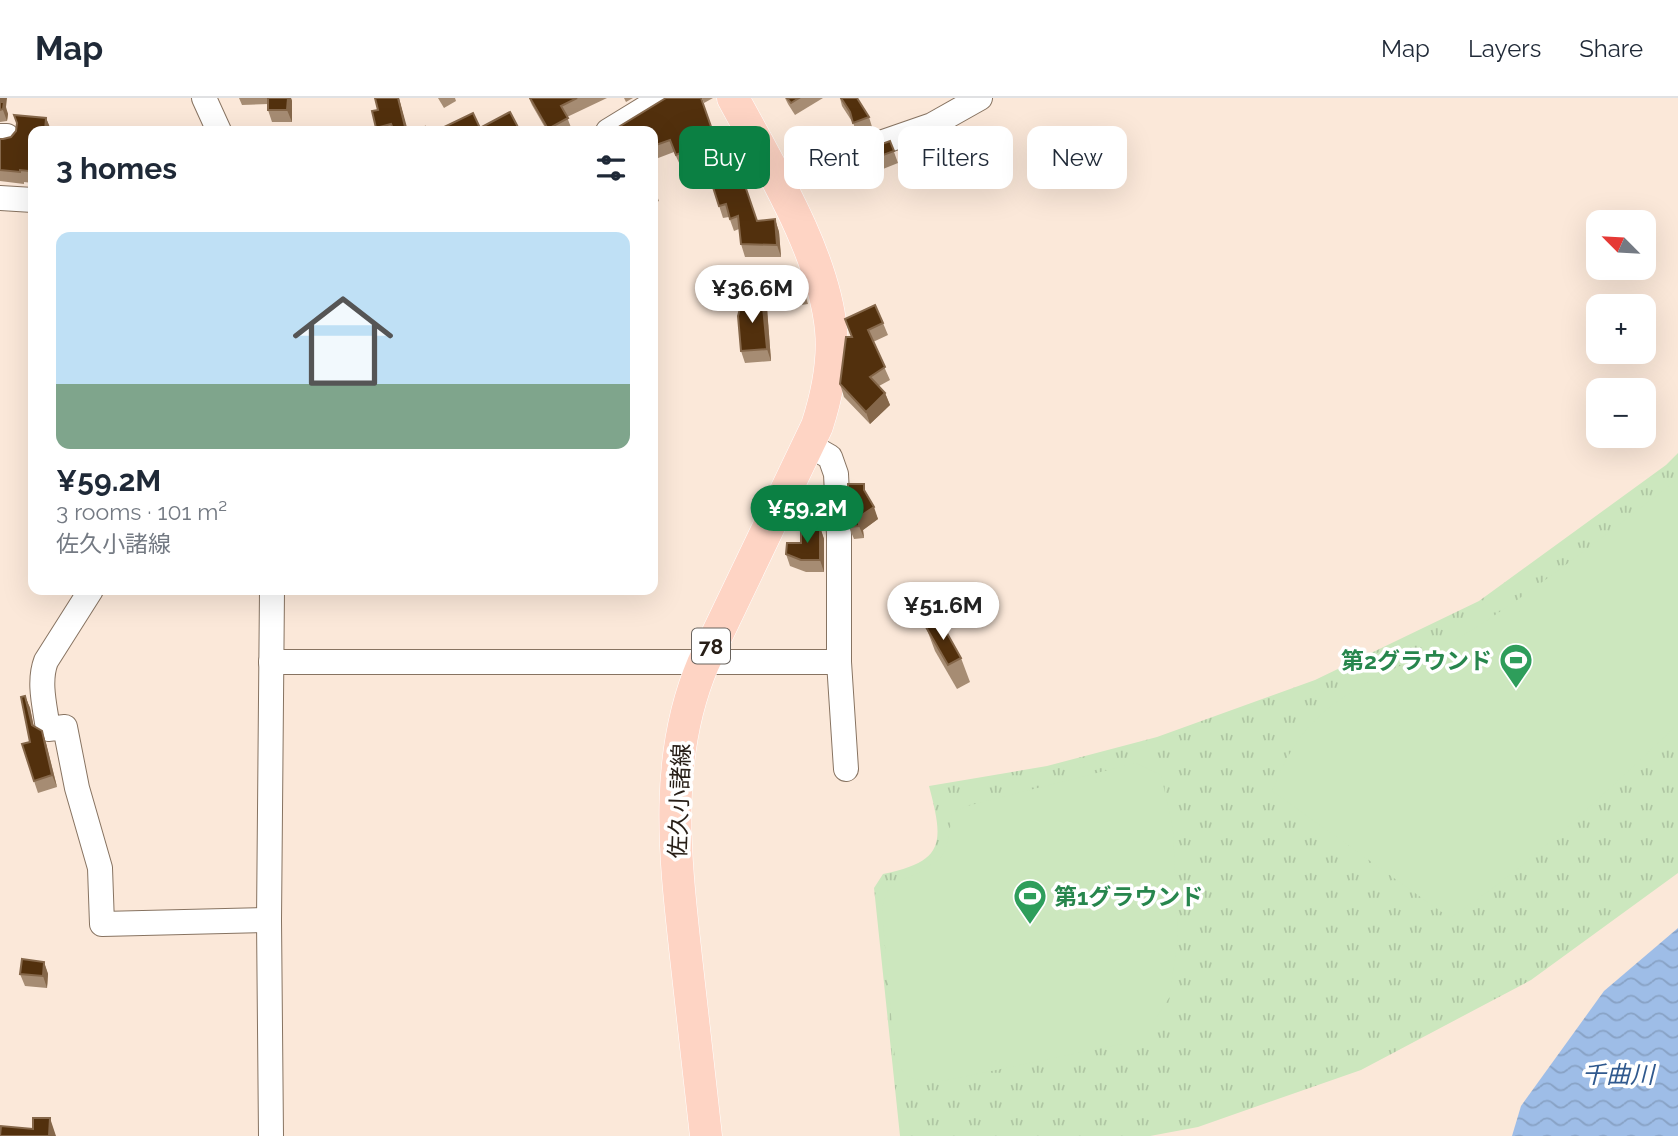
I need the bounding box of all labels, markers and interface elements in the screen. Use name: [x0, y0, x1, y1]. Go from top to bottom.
text: Map: [35, 29, 103, 68]
text: Map: [1381, 34, 1430, 63]
text: Layers: [1468, 34, 1541, 63]
text: Share: [1579, 34, 1643, 63]
chip: Buy: [679, 126, 770, 189]
chip: Rent: [784, 126, 884, 189]
chip: Filters: [898, 126, 1013, 189]
chip: New: [1027, 126, 1127, 189]
icon: filters: [592, 149, 630, 187]
text: 3 homes: [56, 151, 177, 186]
north arrow: [1586, 210, 1656, 280]
map controls: [1586, 210, 1656, 448]
pin: ¥36.6M: [695, 266, 809, 325]
text: ¥36.6M: [711, 274, 793, 301]
icon: home: [280, 278, 406, 404]
button: +: [1586, 294, 1656, 364]
button: −: [1586, 378, 1656, 448]
text: ¥59.2M: [56, 463, 161, 498]
pin: ¥59.2M: [750, 486, 864, 545]
text: ¥59.2M: [767, 494, 847, 521]
text: 3 rooms · 101 m²: [56, 498, 227, 525]
text: 佐久小諸線: [56, 530, 171, 557]
pin: ¥51.6M: [886, 582, 1000, 642]
text: ¥51.6M: [903, 591, 983, 618]
road number: 78: [692, 628, 730, 664]
sports icon: 第2グラウンド: [1497, 641, 1535, 690]
place label: 第2グラウンド: [1341, 647, 1492, 674]
street label: 佐久小諸線: [664, 743, 694, 859]
sports icon: 第1グラウンド: [1011, 877, 1049, 926]
place label: 第1グラウンド: [1054, 883, 1203, 910]
water label: 千曲川: [1582, 1060, 1657, 1089]

